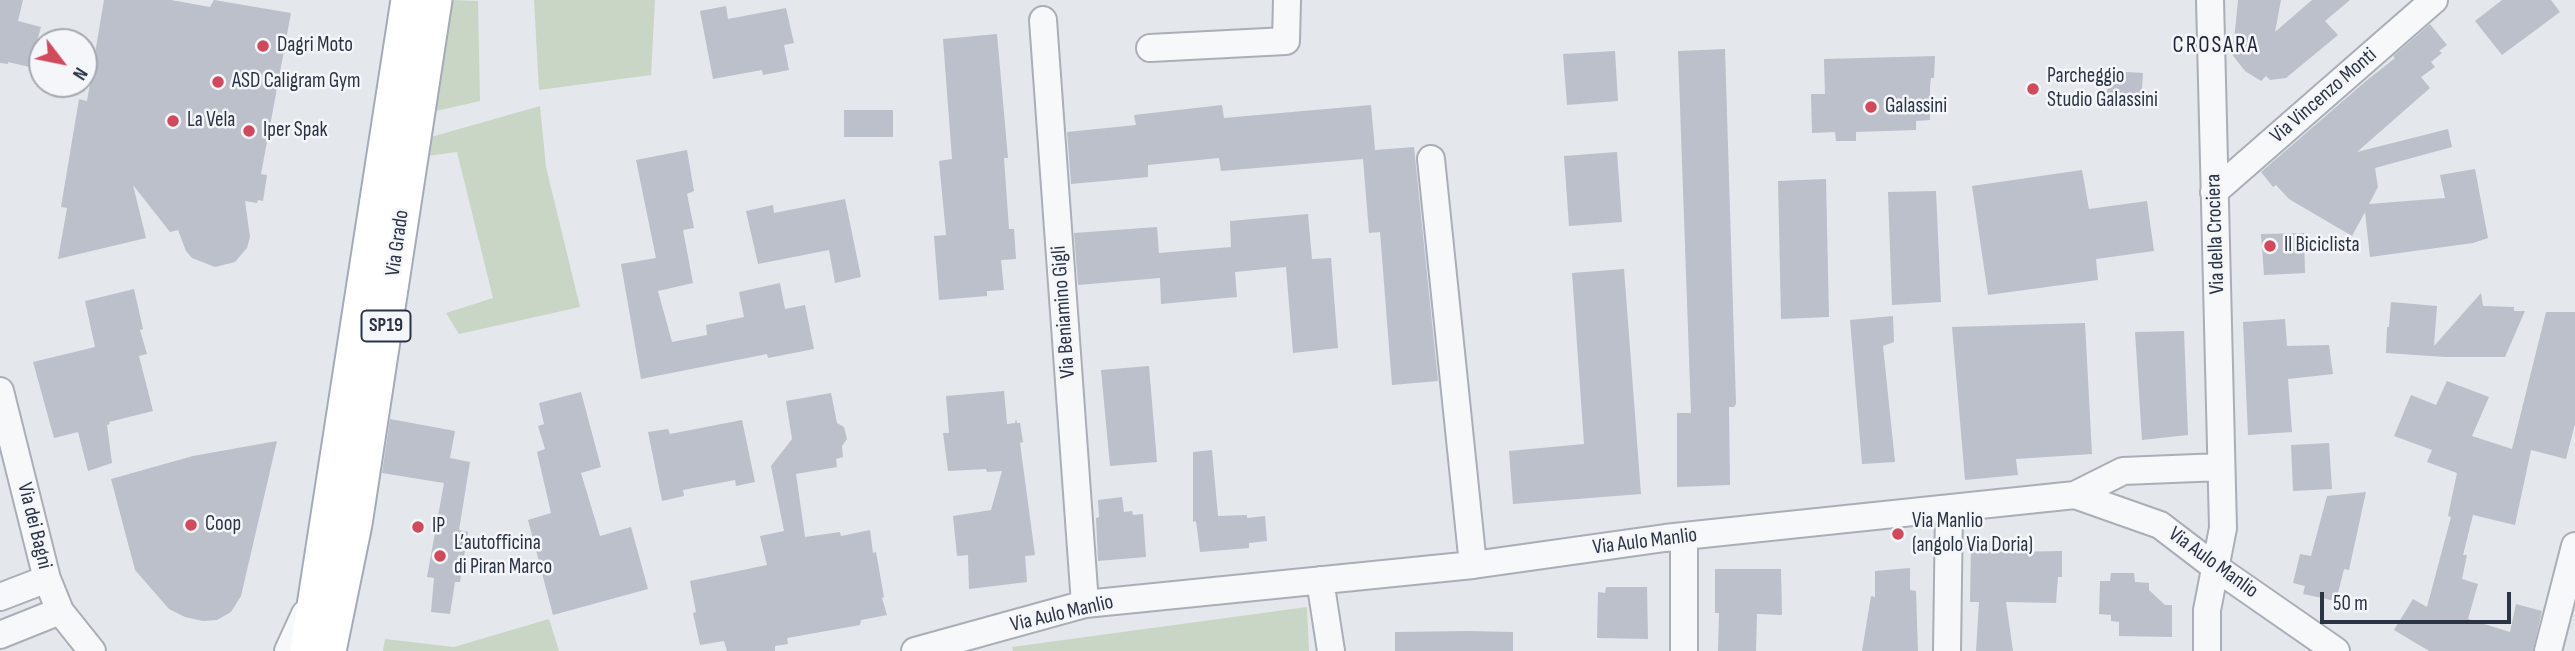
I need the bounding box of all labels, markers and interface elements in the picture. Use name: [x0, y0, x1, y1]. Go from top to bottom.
north arrow: [28, 28, 98, 98]
district label: CROSARA: [2173, 32, 2259, 60]
place label: Dagri Moto: [277, 33, 353, 59]
marker: Dagri Moto: [255, 38, 271, 54]
street label: Via Vincenzo Monti: [2266, 43, 2382, 149]
text: N: [67, 63, 92, 84]
place label: Parcheggio Studio Galassini: [2047, 64, 2158, 114]
place label: ASD Caligram Gym: [232, 69, 361, 95]
marker: ASD Caligram Gym: [210, 74, 226, 90]
marker: Parcheggio Studio Galassini: [2025, 81, 2041, 97]
place label: Galassini: [1885, 94, 1947, 120]
marker: Galassini: [1863, 99, 1879, 115]
place label: La Vela: [187, 108, 235, 134]
marker: La Vela: [165, 113, 181, 129]
place label: Iper Spak: [263, 118, 328, 144]
marker: Iper Spak: [241, 123, 257, 139]
street label: Via della Crociera: [2201, 173, 2231, 295]
street label: Via Grado: [381, 208, 415, 278]
place label: Il Biciclista: [2284, 233, 2360, 259]
marker: Il Biciclista: [2262, 238, 2278, 254]
street label: Via Beniamino Gigli: [1047, 245, 1081, 379]
road number: SP19: [362, 310, 410, 342]
street label: Via dei Bagni: [11, 480, 57, 572]
place label: Via Manlio (angolo Via Doria): [1912, 509, 2033, 559]
place label: Coop: [205, 512, 241, 538]
place label: IP: [432, 514, 445, 540]
marker: Coop: [183, 517, 199, 533]
marker: IP: [410, 519, 426, 535]
street label: Via Aulo Manlio: [2163, 522, 2263, 604]
street label: Via Aulo Manlio: [1591, 523, 1699, 561]
marker: Via Manlio (angolo Via Doria): [1890, 526, 1906, 542]
place label: L’autofficina di Piran Marco: [454, 531, 552, 581]
marker: L’autofficina di Piran Marco: [432, 548, 448, 564]
scale bar: [2323, 578, 2514, 622]
street label: Via Aulo Manlio: [1008, 590, 1116, 638]
text: 50 m: [2333, 591, 2368, 616]

